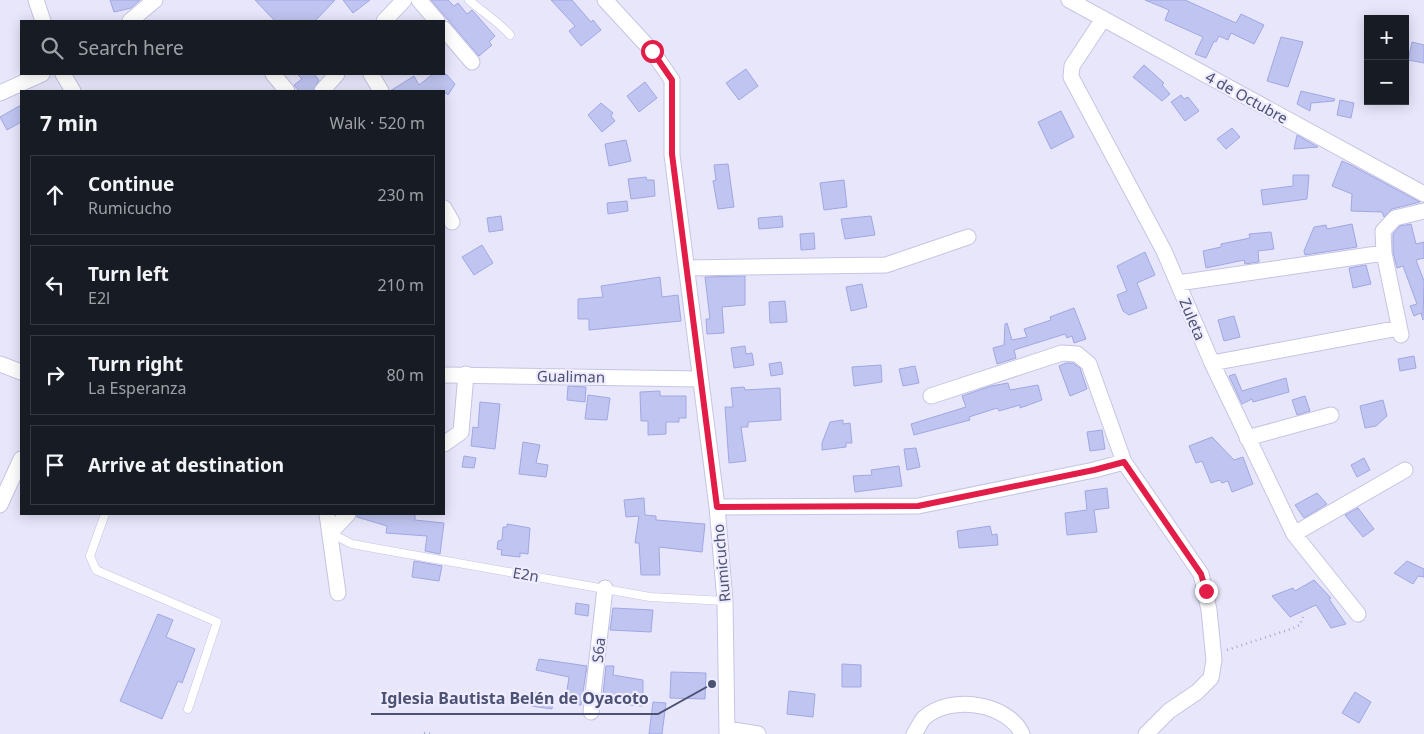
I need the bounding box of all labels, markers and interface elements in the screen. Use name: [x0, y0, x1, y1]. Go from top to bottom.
map controls: [1364, 15, 1409, 105]
button: +: [1364, 15, 1409, 60]
search box: [20, 20, 445, 75]
icon: search: [38, 34, 66, 62]
text: Search here: [78, 35, 184, 61]
route start: [641, 40, 664, 63]
button: −: [1364, 60, 1409, 105]
street label: 4 de Octubre: [1202, 66, 1292, 128]
text: 7 min: [40, 109, 98, 137]
text: Walk · 520 m: [330, 112, 425, 134]
text: Continue: [88, 171, 174, 197]
icon: ahead: [41, 181, 69, 209]
text: 230 m: [377, 184, 424, 206]
text: Rumicucho: [88, 197, 172, 219]
text: Turn left: [88, 261, 169, 287]
icon: left: [41, 271, 69, 299]
text: 210 m: [377, 274, 424, 296]
text: E2l: [88, 287, 110, 309]
street label: Zuleta: [1175, 295, 1211, 343]
text: Turn right: [88, 351, 183, 377]
icon: right: [41, 361, 69, 389]
text: 80 m: [387, 364, 424, 386]
street label: Gualiman: [537, 365, 605, 387]
text: La Esperanza: [88, 377, 187, 399]
icon: arrive: [41, 451, 69, 479]
text: Arrive at destination: [88, 452, 284, 478]
street label: Rumicucho: [708, 523, 734, 603]
street label: E2n: [511, 562, 541, 586]
route end: [1195, 580, 1218, 603]
street label: S6a: [587, 636, 609, 664]
callout: Iglesia Bautista Belén de Oyacoto: [371, 683, 658, 714]
text: Iglesia Bautista Belén de Oyacoto: [381, 687, 649, 709]

